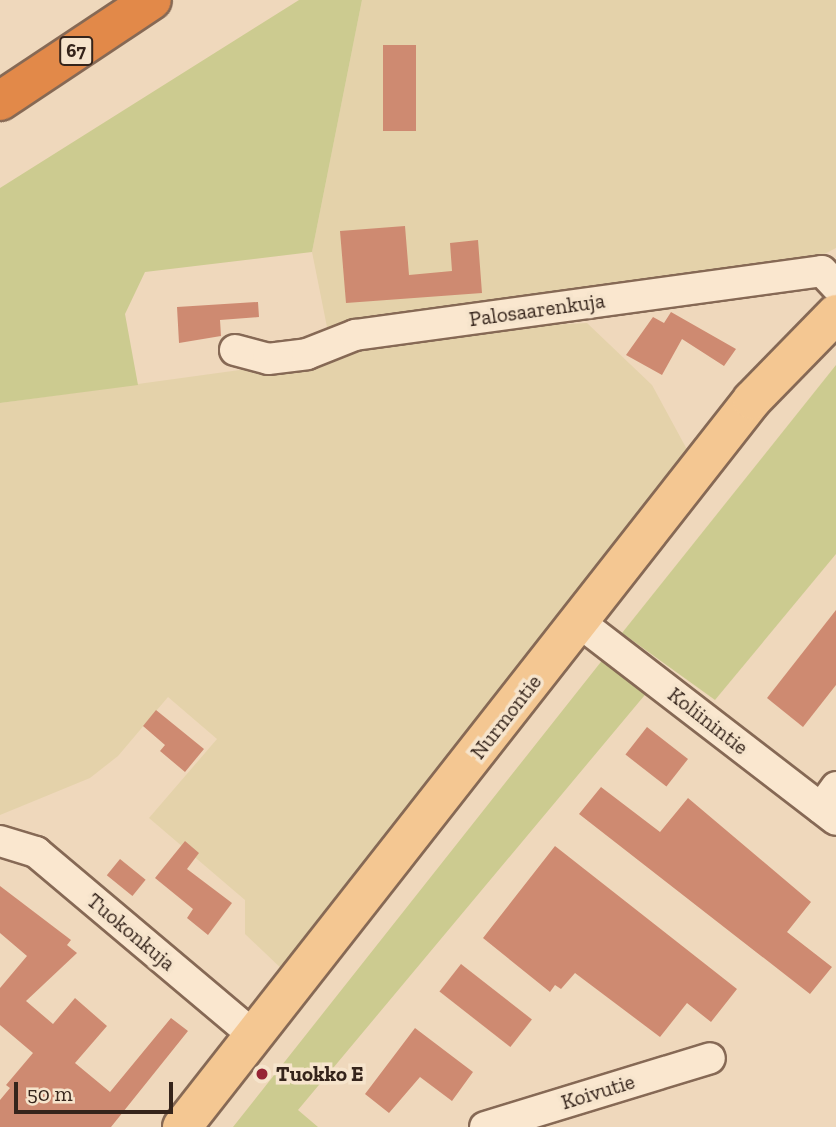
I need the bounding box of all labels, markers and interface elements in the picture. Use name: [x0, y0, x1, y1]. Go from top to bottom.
road number: 67: [58, 36, 94, 66]
street label: Palosaarenkuja: [468, 288, 606, 332]
street label: Nurmontie: [465, 670, 547, 764]
street label: Koliinintie: [663, 682, 753, 760]
street label: Tuokonkuja: [82, 888, 180, 976]
place label: Tuokko E: [276, 1061, 363, 1087]
marker: Tuokko E: [254, 1066, 270, 1082]
scale bar: [18, 1068, 177, 1112]
street label: Koivutie: [558, 1069, 638, 1115]
text: 50 m: [27, 1081, 73, 1106]

